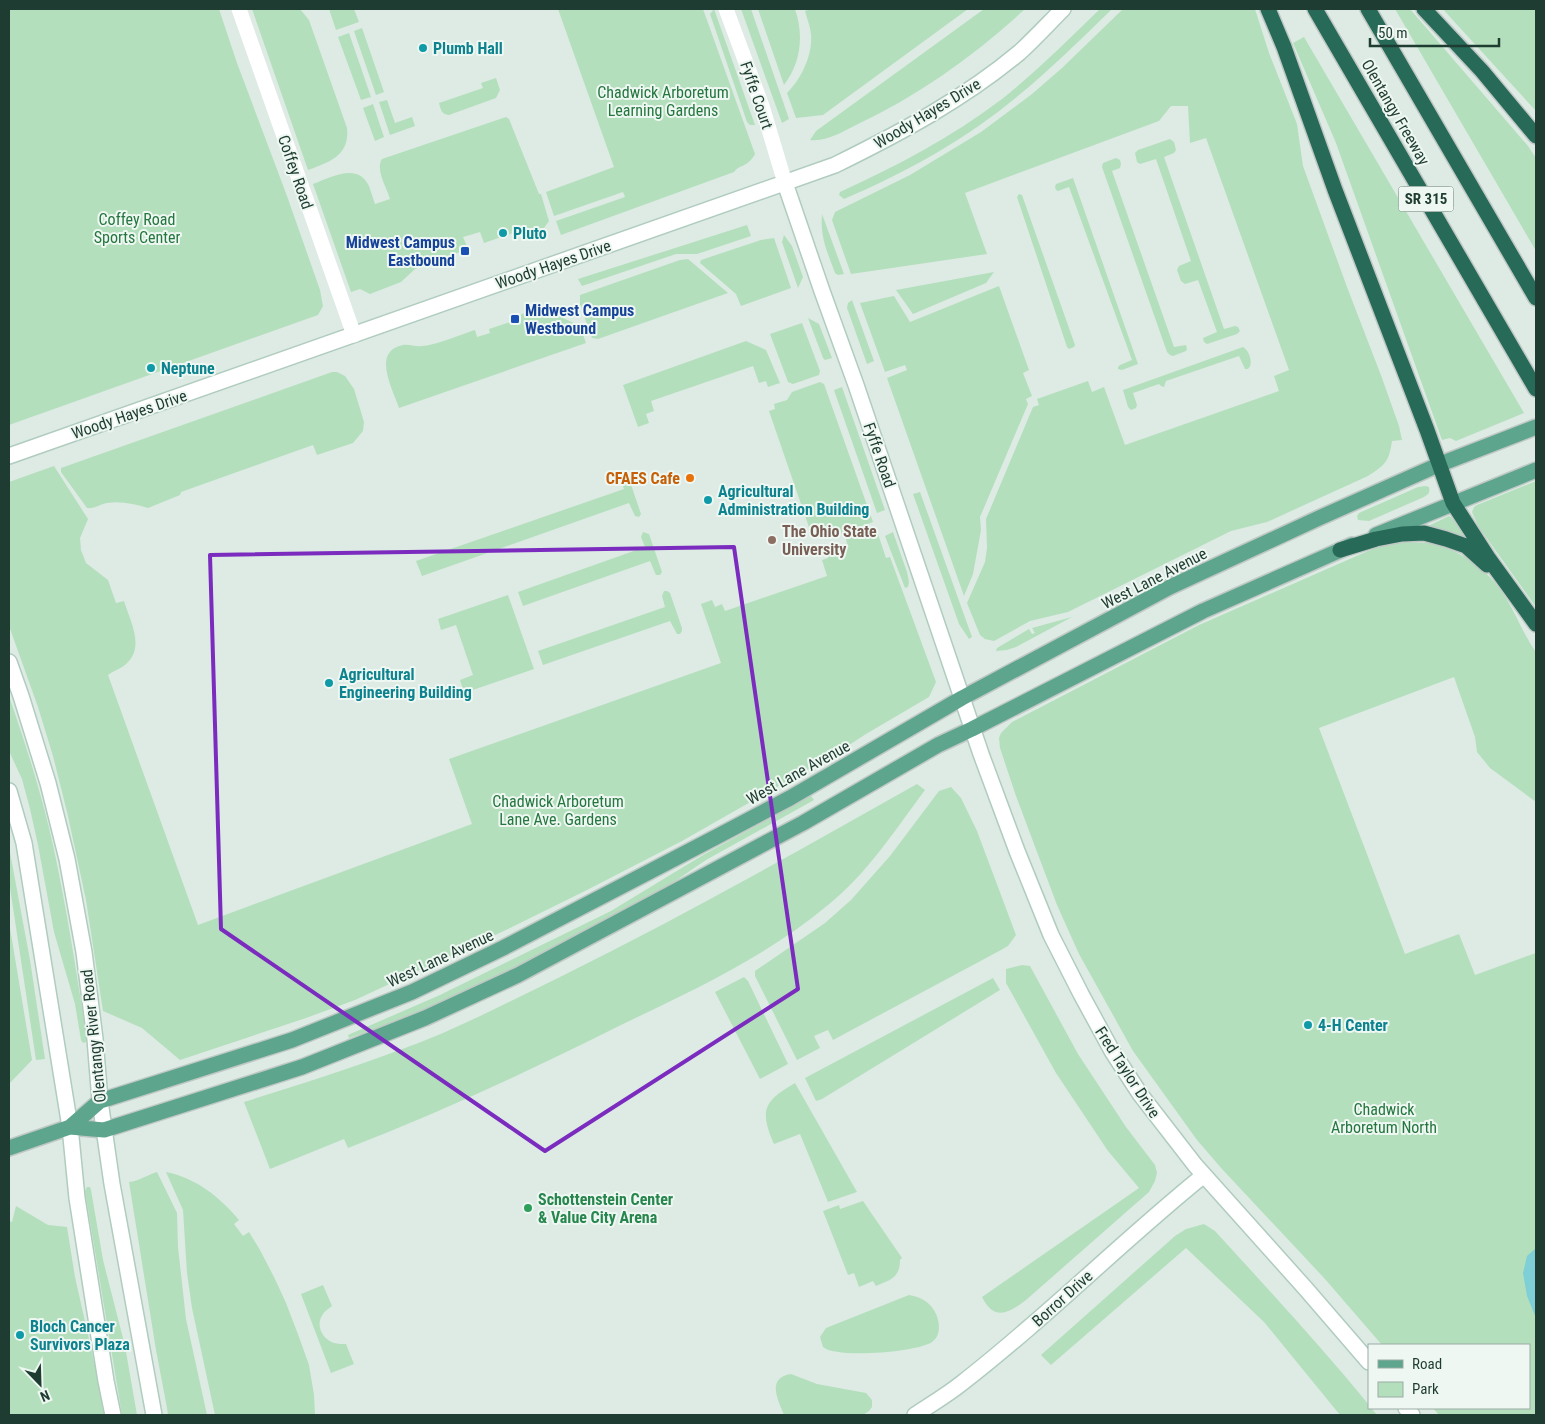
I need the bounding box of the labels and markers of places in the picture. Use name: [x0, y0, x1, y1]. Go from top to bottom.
place label: Plumb Hall: [433, 39, 503, 58]
marker: Plumb Hall: [417, 42, 429, 54]
place label: Pluto: [513, 224, 547, 243]
marker: Pluto: [497, 227, 509, 239]
place label: Midwest Campus Eastbound: [346, 233, 455, 270]
marker: Midwest Campus Eastbound: [459, 245, 471, 257]
place label: Midwest Campus Westbound: [525, 301, 634, 338]
marker: Midwest Campus Westbound: [509, 313, 521, 325]
place label: Neptune: [161, 359, 215, 378]
marker: Neptune: [145, 362, 157, 374]
place label: CFAES Cafe: [606, 469, 680, 488]
marker: CFAES Cafe: [684, 472, 696, 484]
place label: Agricultural Administration Building: [718, 482, 869, 519]
marker: Agricultural Administration Building: [702, 494, 714, 506]
place label: The Ohio State University: [782, 522, 877, 559]
marker: The Ohio State University: [766, 534, 778, 546]
place label: Agricultural Engineering Building: [339, 665, 472, 702]
marker: Agricultural Engineering Building: [323, 677, 335, 689]
place label: 4-H Center: [1318, 1016, 1388, 1035]
marker: 4-H Center: [1302, 1019, 1314, 1031]
place label: Schottenstein Center & Value City Arena: [538, 1190, 673, 1227]
marker: Schottenstein Center & Value City Arena: [522, 1202, 534, 1214]
place label: Bloch Cancer Survivors Plaza: [30, 1317, 130, 1354]
marker: Bloch Cancer Survivors Plaza: [14, 1329, 26, 1341]

